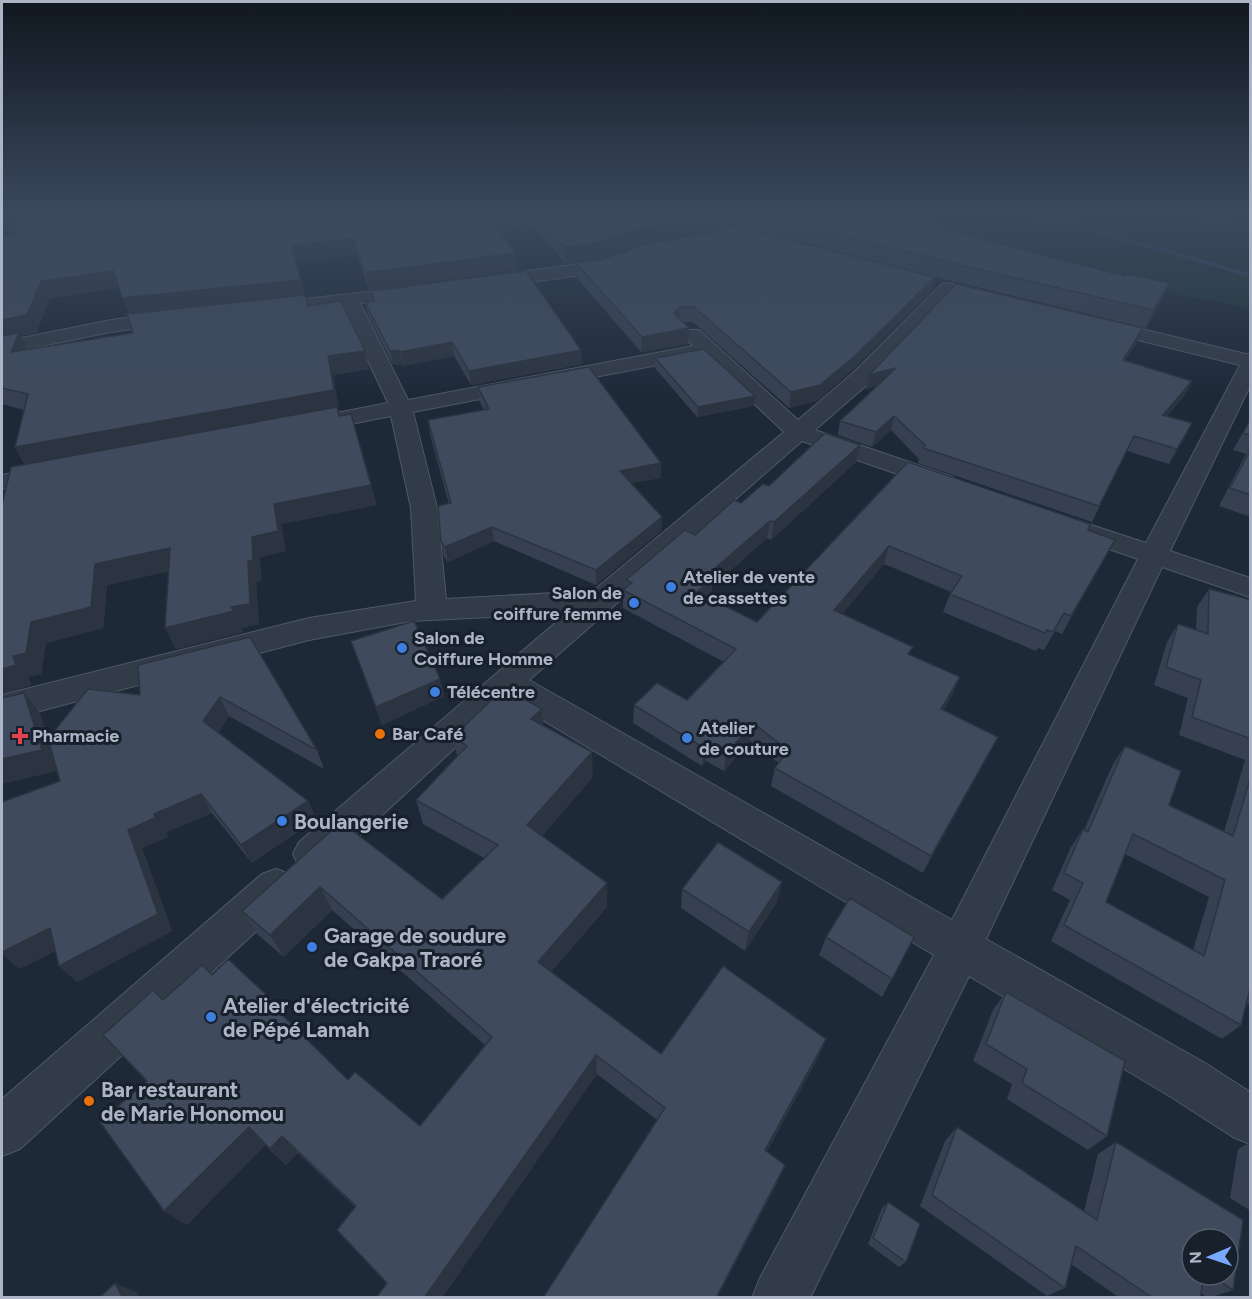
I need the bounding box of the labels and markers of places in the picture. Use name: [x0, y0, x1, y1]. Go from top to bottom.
place label: Atelier de vente de cassettes: [683, 566, 815, 609]
marker: Atelier de vente de cassettes: [664, 580, 678, 594]
place label: Salon de coiffure femme: [493, 582, 622, 625]
marker: Salon de coiffure femme: [627, 596, 641, 610]
place label: Salon de Coiffure Homme: [414, 627, 553, 670]
marker: Salon de Coiffure Homme: [395, 641, 409, 655]
place label: Télécentre: [447, 681, 535, 703]
marker: Télécentre: [428, 685, 442, 699]
place label: Atelier de couture: [699, 717, 789, 760]
place label: Bar Café: [392, 723, 463, 745]
place label: Pharmacie: [32, 725, 119, 747]
marker: Bar Café: [373, 727, 387, 741]
marker: Pharmacie: [13, 729, 27, 743]
marker: Atelier de couture: [680, 731, 694, 745]
place label: Boulangerie: [294, 809, 409, 834]
marker: Boulangerie: [275, 814, 289, 828]
place label: Garage de soudure de Gakpa Traoré: [324, 923, 507, 972]
marker: Garage de soudure de Gakpa Traoré: [305, 940, 319, 954]
place label: Atelier d'électricité de Pépé Lamah: [223, 993, 410, 1042]
marker: Atelier d'électricité de Pépé Lamah: [204, 1010, 218, 1024]
place label: Bar restaurant de Marie Honomou: [101, 1077, 284, 1126]
marker: Bar restaurant de Marie Honomou: [82, 1094, 96, 1108]

